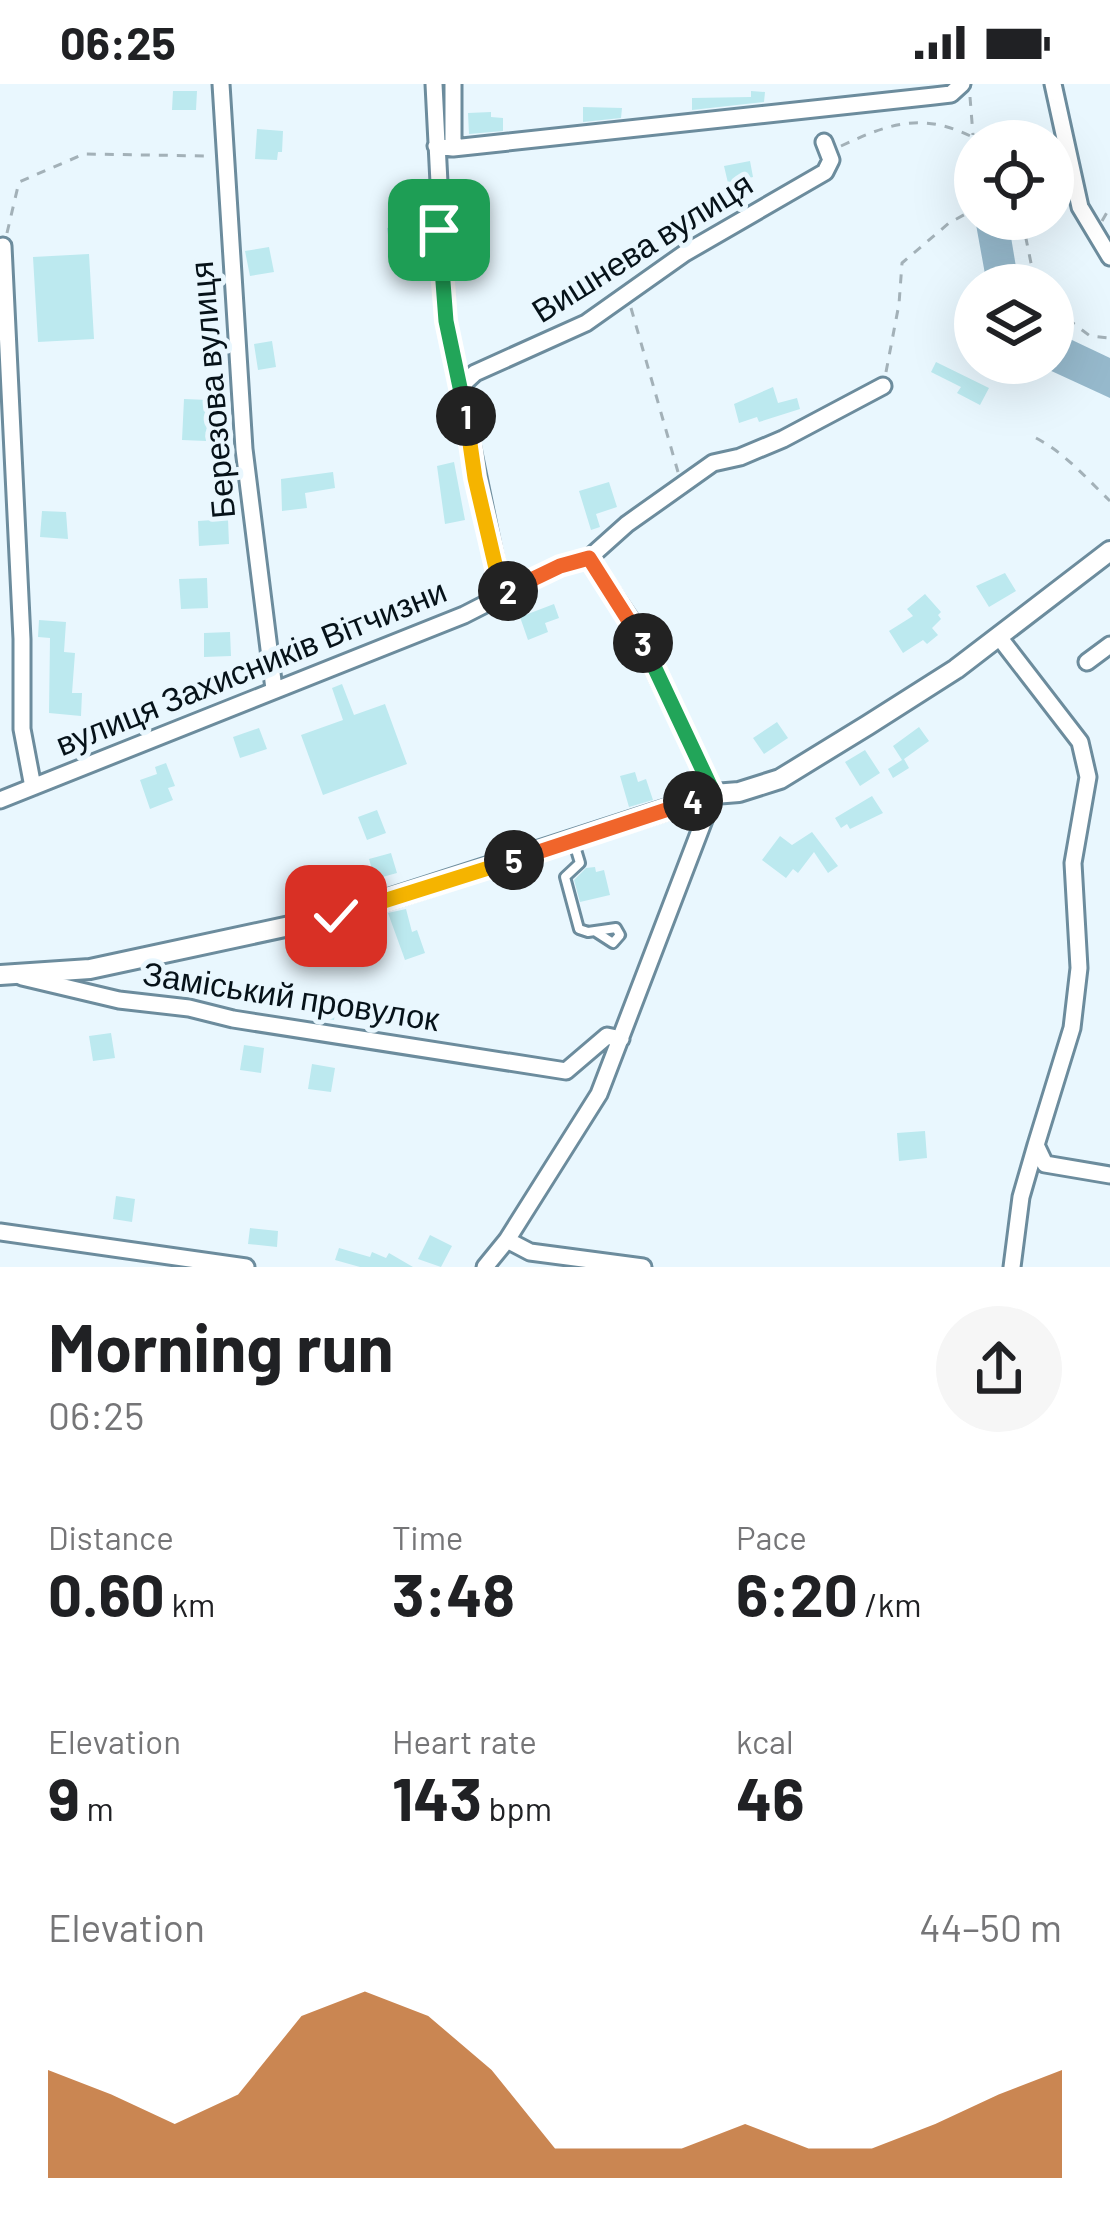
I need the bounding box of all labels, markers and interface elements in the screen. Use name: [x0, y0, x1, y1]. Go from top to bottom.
text: 06:25: [60, 15, 176, 69]
map controls: [954, 120, 1074, 384]
button: locate: [954, 120, 1074, 240]
street label: Вишнева вулиця: [524, 162, 759, 330]
pin: [388, 179, 490, 281]
icon: arrive: [406, 197, 472, 263]
street label: Березова вулиця: [180, 260, 242, 520]
button: layers: [954, 264, 1074, 384]
pin: 1: [436, 386, 496, 446]
text: 1: [460, 396, 472, 436]
pin: 2: [478, 561, 538, 621]
street label: вулиця Захисників Вітчизни: [49, 569, 452, 763]
text: 2: [499, 571, 517, 611]
pin: 3: [613, 613, 673, 673]
text: 3: [634, 623, 652, 663]
pin: 4: [663, 771, 723, 831]
text: 4: [683, 781, 703, 821]
pin: 5: [484, 830, 544, 890]
text: 5: [505, 840, 523, 880]
pin: [285, 865, 387, 967]
icon: check: [303, 883, 369, 949]
street label: Заміський провулок: [140, 952, 443, 1038]
text: Morning run: [48, 1306, 394, 1385]
button: share: [936, 1306, 1062, 1432]
text: 06:25: [48, 1391, 144, 1438]
text: Distance: [48, 1517, 174, 1557]
text: Time: [392, 1517, 463, 1557]
text: Pace: [736, 1517, 807, 1557]
text: 0.60: [48, 1557, 165, 1629]
text: 3:48: [392, 1557, 515, 1629]
text: 6:20: [736, 1557, 858, 1629]
text: km: [165, 1584, 215, 1624]
text: /km: [858, 1584, 922, 1624]
text: Elevation: [48, 1721, 181, 1761]
text: Heart rate: [392, 1721, 537, 1761]
text: kcal: [736, 1721, 794, 1761]
text: 9: [48, 1761, 80, 1833]
text: 143: [392, 1761, 482, 1833]
text: 46: [736, 1761, 805, 1833]
text: m: [80, 1788, 114, 1828]
text: bpm: [482, 1788, 552, 1828]
text: Elevation: [48, 1903, 205, 1950]
text: 44–50 m: [919, 1903, 1062, 1950]

